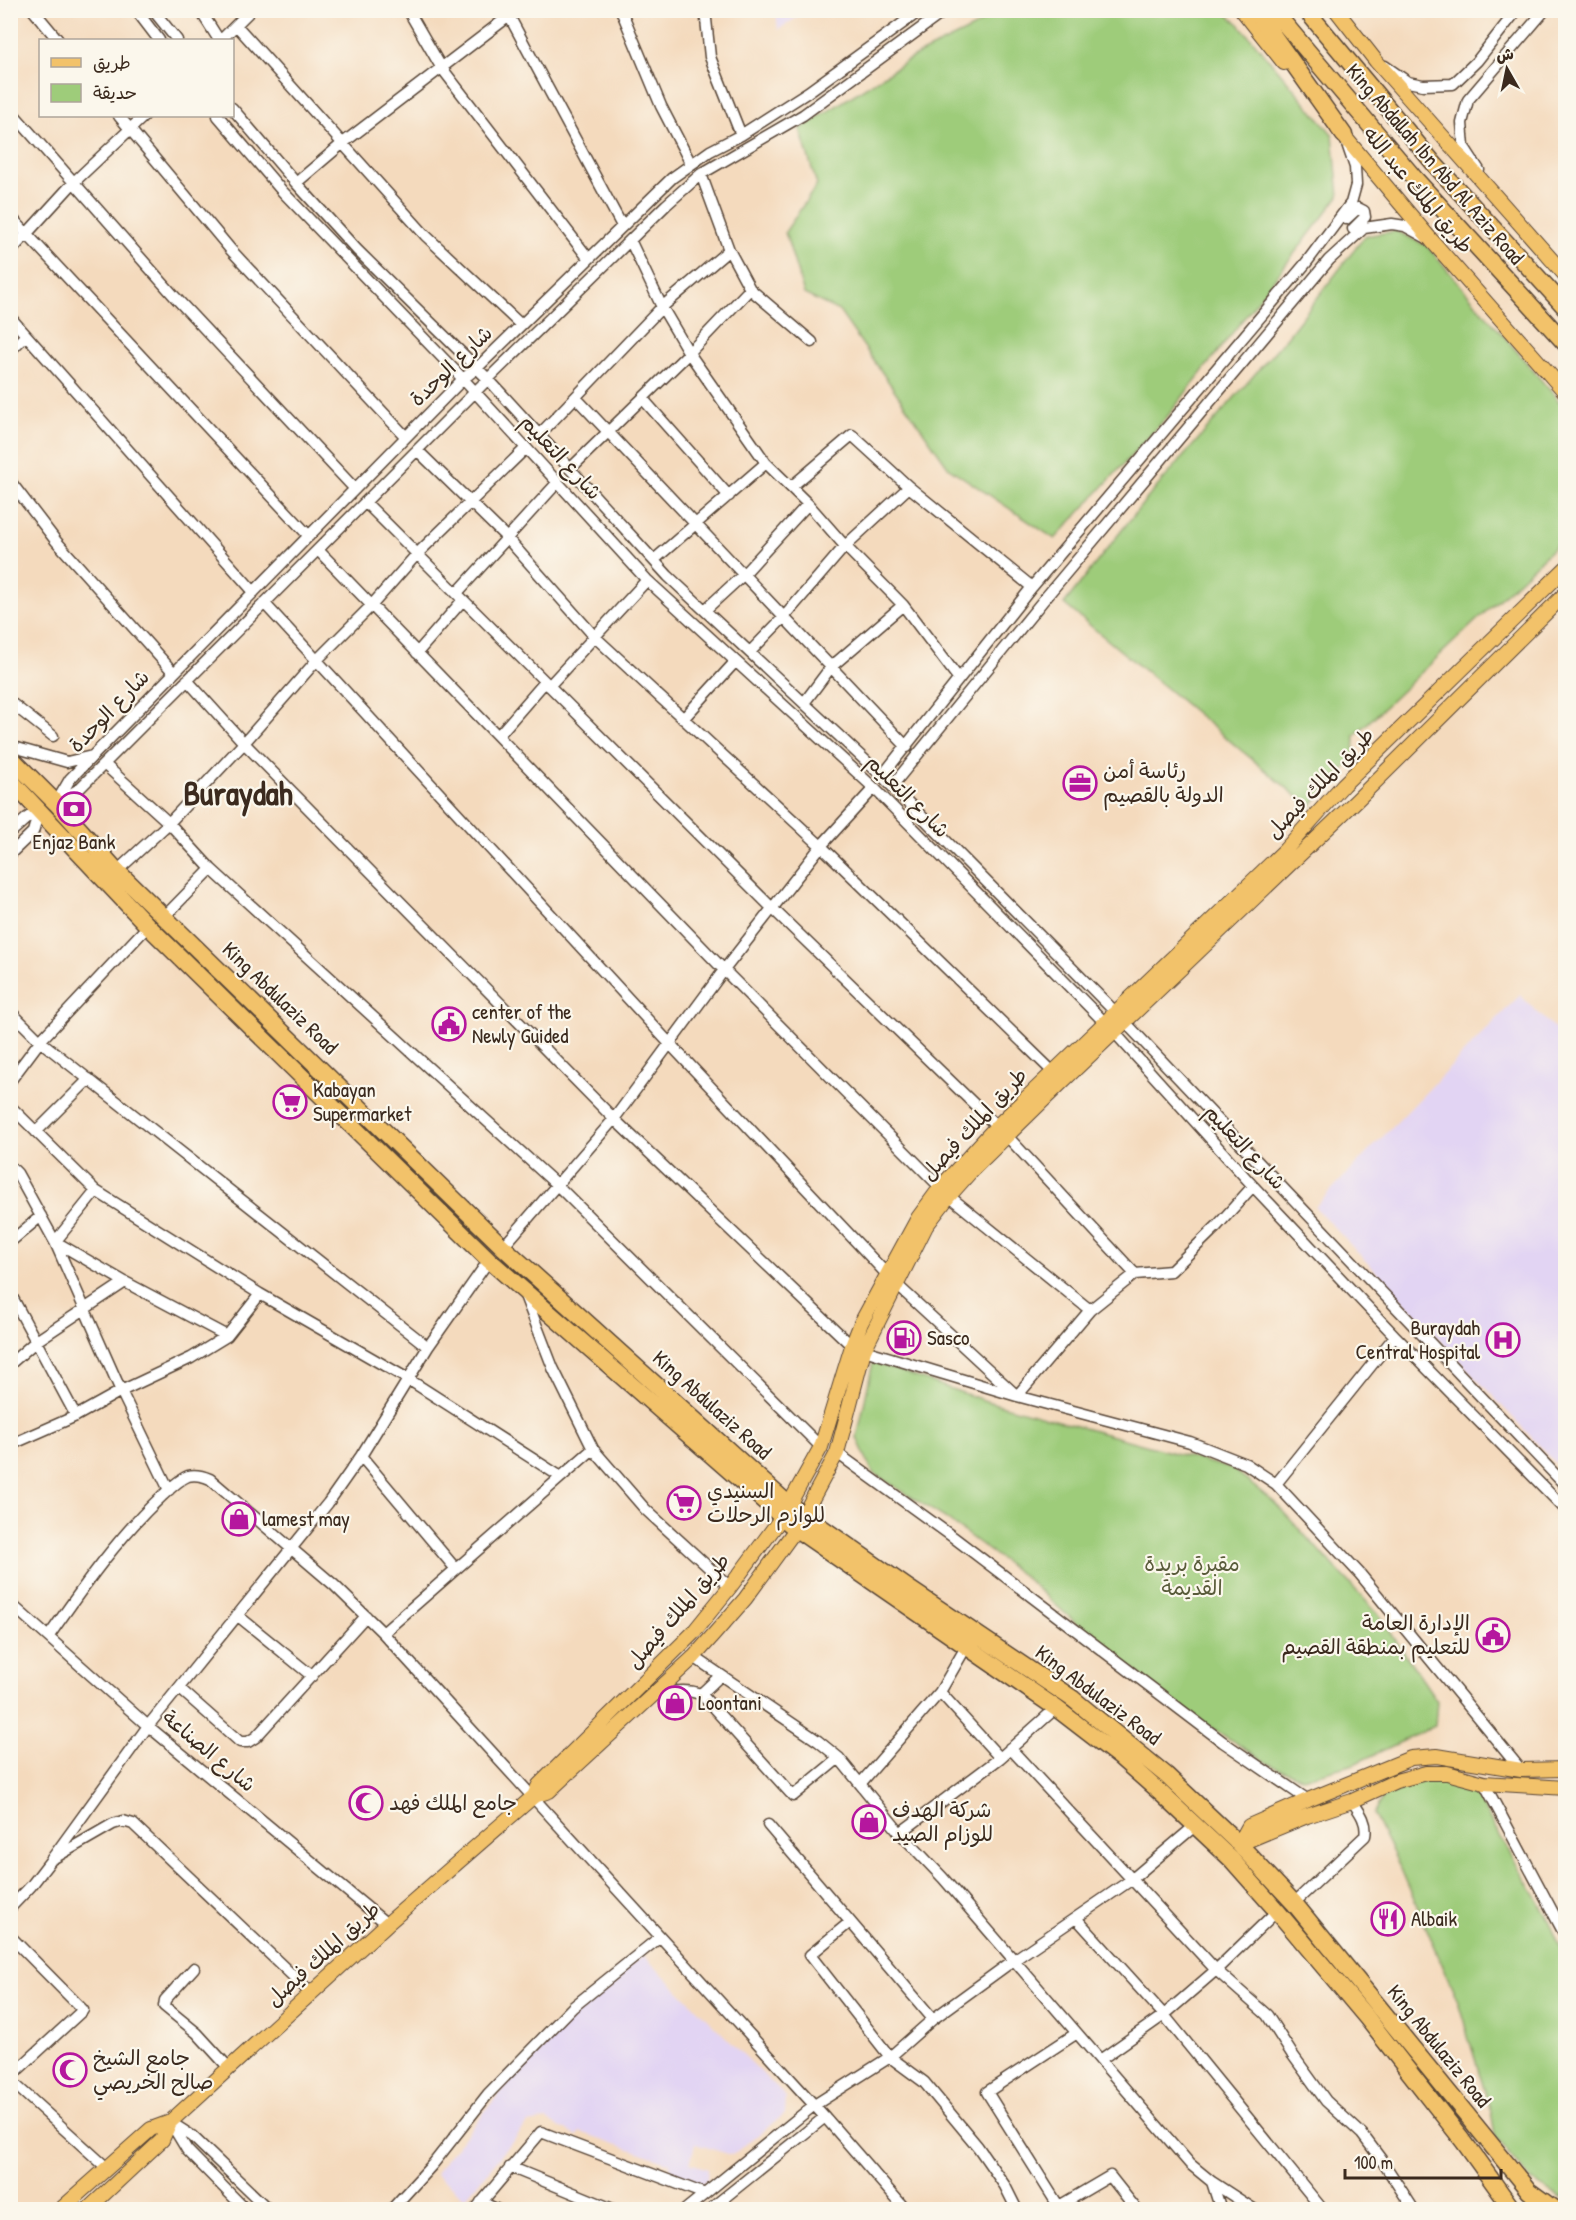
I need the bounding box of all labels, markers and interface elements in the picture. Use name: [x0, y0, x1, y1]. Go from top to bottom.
legend: [39, 39, 234, 117]
north arrow: [1477, 39, 1537, 99]
text: ش: [1494, 42, 1515, 66]
text: طريق: [93, 50, 131, 75]
street label: King Abdallah Ibn Abd Al Aziz Road: [1340, 57, 1531, 271]
text: حديقة: [93, 80, 137, 105]
street label: طريق الملك عبد الله: [1357, 120, 1480, 259]
street label: شارع الوحدة: [403, 319, 499, 413]
street label: شارع التعليم: [513, 407, 609, 507]
street label: شارع الوحدة: [62, 663, 156, 759]
street label: طريق الملك فيصل: [1259, 721, 1380, 845]
street label: شارع التعليم: [859, 747, 957, 845]
place label: رئاسة أمن الدولة بالقصيم: [1103, 756, 1224, 811]
office icon: رئاسة أمن الدولة بالقصيم: [1062, 765, 1098, 801]
district label: Buraydah: [183, 771, 293, 817]
bank icon: Enjaz Bank: [56, 791, 92, 827]
place label: Enjaz Bank: [33, 827, 116, 856]
street label: King Abdulaziz Road: [216, 935, 345, 1060]
place label: center of the Newly Guided: [472, 997, 572, 1050]
public building icon: center of the Newly Guided: [431, 1006, 467, 1042]
street label: طريق الملك فيصل: [914, 1061, 1034, 1186]
place label: Kabayan Supermarket: [313, 1075, 412, 1128]
supermarket icon: Kabayan Supermarket: [272, 1084, 308, 1120]
street label: شارع التعليم: [1197, 1097, 1293, 1197]
place label: Buraydah Central Hospital: [1356, 1313, 1480, 1366]
fuel station icon: Sasco: [886, 1320, 922, 1356]
hospital icon: Buraydah Central Hospital: [1485, 1322, 1521, 1358]
place label: Sasco: [927, 1323, 970, 1352]
street label: King Abdulaziz Road: [647, 1343, 778, 1466]
place label: السنيدي للوازم الرحلات: [707, 1476, 825, 1531]
supermarket icon: السنيدي للوازم الرحلات: [666, 1485, 702, 1521]
shop icon: lamest may: [221, 1501, 257, 1537]
place label: lamest may: [262, 1504, 350, 1533]
street label: طريق الملك فيصل: [619, 1547, 736, 1675]
park label: مقبرة بريدة القديمة: [1144, 1549, 1240, 1602]
place label: الإدارة العامة للتعليم بمنطقة القصيم: [1281, 1608, 1470, 1663]
public building icon: الإدارة العامة للتعليم بمنطقة القصيم: [1475, 1617, 1511, 1653]
street label: King Abdulaziz Road: [1029, 1638, 1167, 1751]
shop icon: Loontani: [657, 1685, 693, 1721]
place label: Loontani: [698, 1688, 762, 1717]
street label: شارع الصناعة: [156, 1703, 262, 1799]
mosque icon: جامع الملك فهد: [348, 1785, 384, 1821]
place label: جامع الملك فهد: [389, 1788, 517, 1818]
place label: شركة الهدف للوزام الصيد: [892, 1795, 993, 1850]
shop icon: شركة الهدف للوزام الصيد: [851, 1804, 887, 1840]
street label: طريق الملك فيصل: [259, 1894, 386, 2013]
restaurant icon: Albaik: [1370, 1901, 1406, 1937]
place label: Albaik: [1411, 1904, 1457, 1933]
street label: King Abdulaziz Road: [1381, 1978, 1498, 2113]
place label: جامع الشيخ صالح الخريصي: [93, 2043, 214, 2101]
mosque icon: جامع الشيخ صالح الخريصي: [52, 2052, 88, 2088]
scale bar: [1345, 2142, 1501, 2180]
text: 100 m: [1354, 2150, 1393, 2175]

